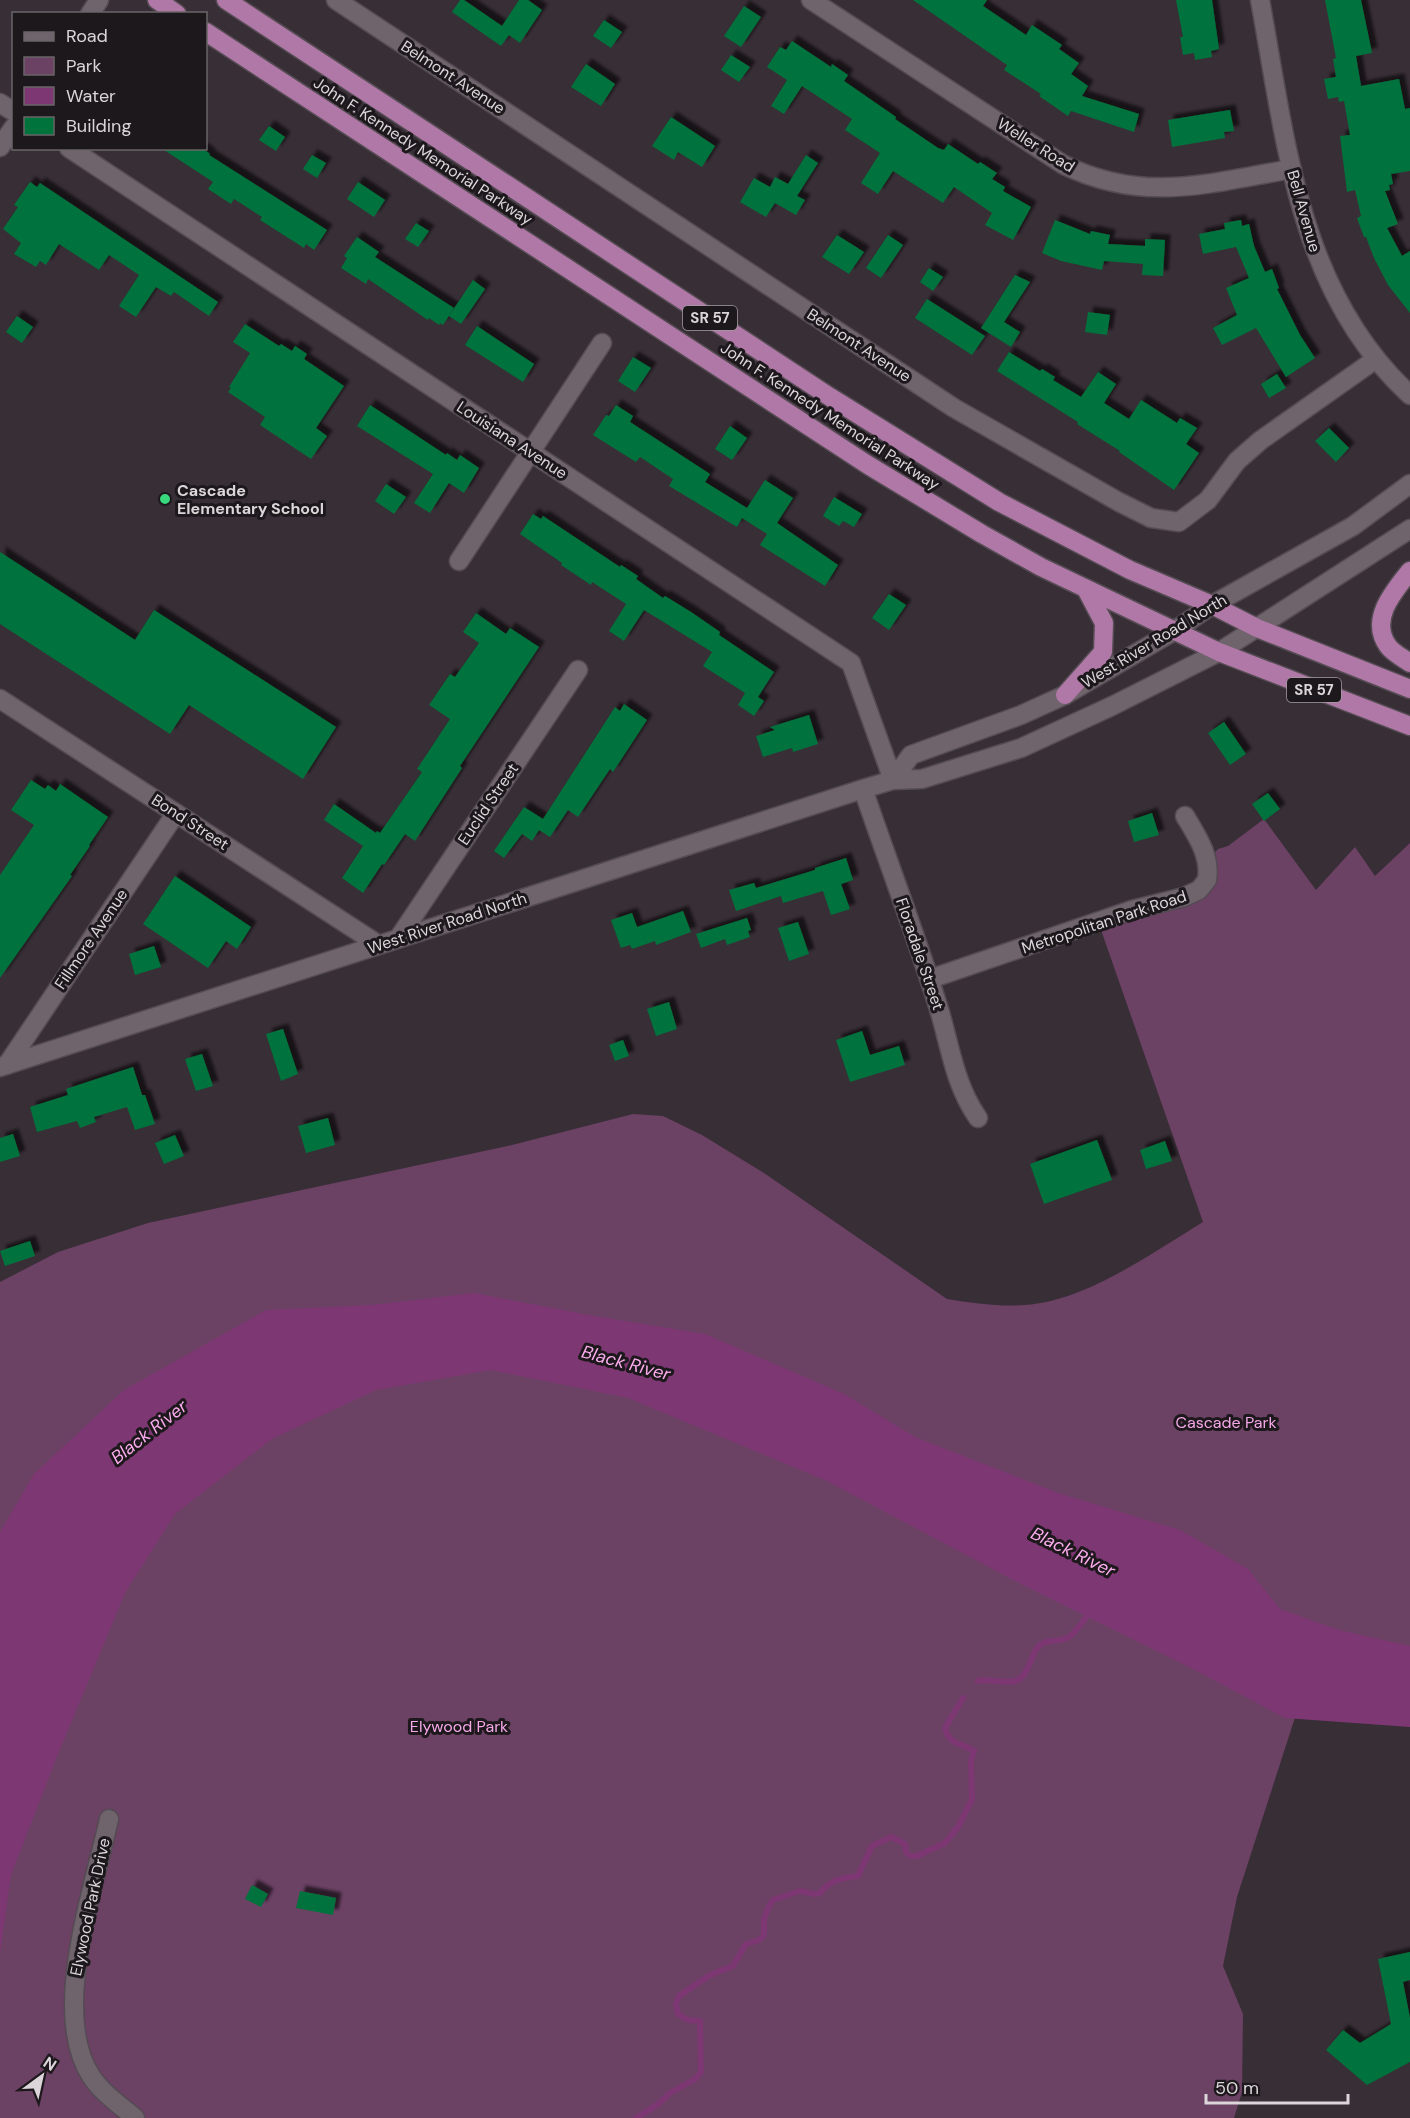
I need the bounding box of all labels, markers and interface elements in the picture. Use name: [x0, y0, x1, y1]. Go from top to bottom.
legend: [12, 12, 207, 150]
text: Road: [66, 24, 108, 48]
street label: Belmont Avenue: [397, 35, 509, 119]
text: Park: [66, 54, 102, 78]
street label: John F. Kennedy Memorial Parkway: [309, 72, 537, 230]
text: Water: [66, 84, 116, 108]
street label: Weller Road: [993, 113, 1079, 177]
text: Building: [66, 114, 131, 138]
street label: Bell Avenue: [1282, 167, 1326, 255]
street label: Belmont Avenue: [803, 303, 915, 387]
road number: SR 57: [683, 306, 737, 330]
street label: John F. Kennedy Memorial Parkway: [716, 337, 944, 495]
street label: Louisiana Avenue: [453, 396, 571, 484]
place label: Cascade Elementary School: [177, 480, 324, 519]
marker: Cascade Elementary School: [158, 492, 172, 506]
street label: West River Road North: [1077, 589, 1231, 693]
road number: SR 57: [1287, 678, 1341, 702]
street label: Euclid Street: [453, 759, 523, 849]
street label: Bond Street: [147, 789, 233, 855]
street label: Fillmore Avenue: [50, 885, 132, 993]
street label: Metropolitan Park Road: [1019, 885, 1189, 959]
street label: West River Road North: [365, 887, 529, 959]
street label: Floradale Street: [891, 895, 949, 1013]
water label: Black River: [579, 1340, 674, 1387]
water label: Black River: [106, 1394, 193, 1469]
park label: Cascade Park: [1175, 1412, 1277, 1433]
water label: Black River: [1027, 1521, 1120, 1583]
park label: Elywood Park: [410, 1716, 508, 1737]
street label: Elywood Park Drive: [65, 1836, 115, 1978]
north arrow: [12, 2046, 72, 2106]
text: N: [39, 2052, 61, 2076]
scale bar: [1206, 2067, 1348, 2105]
text: 50 m: [1215, 2076, 1259, 2100]

